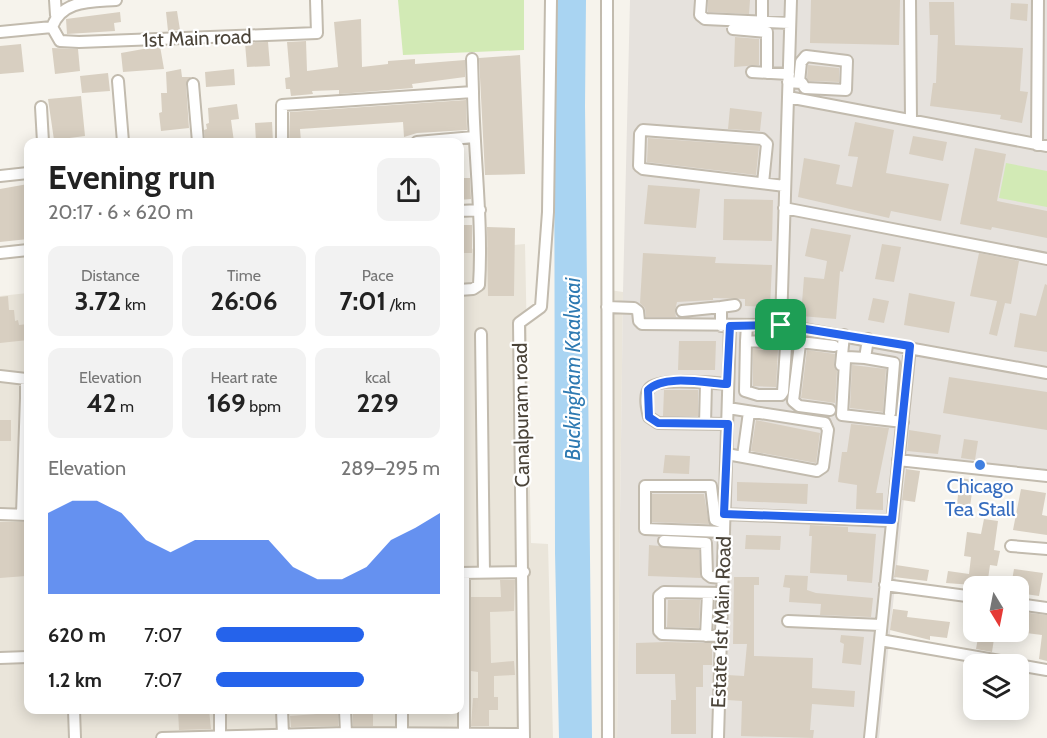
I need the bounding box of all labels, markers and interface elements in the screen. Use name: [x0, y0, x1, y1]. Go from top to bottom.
street label: 1st Main road: [142, 24, 252, 52]
text: Evening run: [48, 157, 215, 197]
button: share: [377, 158, 440, 221]
text: 20:17 · 6 × 620 m: [48, 200, 193, 224]
text: Distance: [81, 266, 140, 285]
text: Time: [227, 266, 261, 285]
text: Pace: [362, 266, 394, 285]
water label: Buckingham Kaalvaai: [560, 277, 585, 460]
text: 3.72: [75, 285, 121, 317]
text: 26:06: [210, 285, 278, 317]
text: 7:01: [339, 285, 386, 317]
text: km: [121, 295, 146, 314]
text: /km: [386, 295, 416, 314]
pin: [755, 299, 806, 350]
icon: arrive: [764, 308, 797, 341]
street label: Canalpuram road: [508, 342, 534, 488]
text: Elevation: [79, 368, 142, 387]
text: Heart rate: [211, 368, 277, 387]
text: kcal: [365, 368, 390, 387]
text: 42: [87, 387, 116, 419]
text: 169: [207, 387, 246, 419]
text: 229: [357, 387, 399, 419]
text: m: [116, 397, 134, 416]
text: bpm: [246, 397, 281, 416]
text: Elevation: [48, 456, 126, 480]
text: 289–295 m: [341, 456, 440, 480]
marker: Chicago Tea Stall: [973, 458, 987, 472]
place label: Chicago Tea Stall: [945, 474, 1016, 521]
street label: Estate 1st Main Road: [706, 536, 736, 708]
north arrow: [963, 576, 1029, 642]
map controls: [963, 576, 1029, 720]
text: 620 m: [48, 623, 106, 647]
text: 7:07: [144, 623, 182, 647]
button: layers: [963, 654, 1029, 720]
text: 1.2 km: [48, 668, 102, 692]
text: 7:07: [144, 668, 182, 692]

